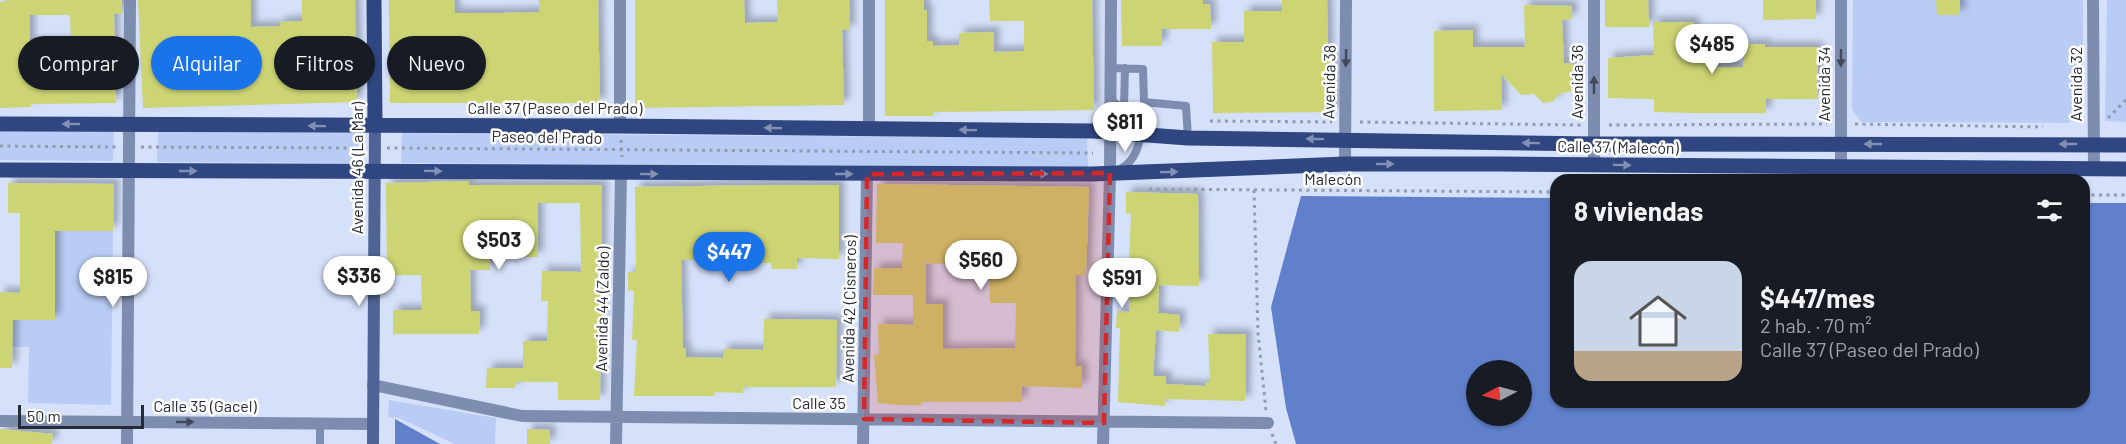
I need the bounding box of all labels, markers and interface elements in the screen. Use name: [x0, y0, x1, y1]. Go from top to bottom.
pin: $485: [1676, 24, 1748, 75]
text: $485: [1689, 31, 1735, 55]
chip: Comprar: [18, 36, 139, 90]
chip: Alquilar: [151, 36, 262, 90]
chip: Filtros: [274, 36, 375, 90]
chip: Nuevo: [387, 36, 486, 90]
street label: Avenida 38: [1318, 45, 1339, 119]
street label: Avenida 36: [1567, 45, 1586, 119]
street label: Avenida 34: [1814, 47, 1833, 122]
street label: Avenida 32: [2066, 47, 2085, 121]
one-way arrow: [1341, 49, 1351, 68]
one-way arrow: [1836, 49, 1846, 68]
one-way arrow: [1589, 76, 1599, 95]
street label: Calle 37 (Paseo del Prado): [467, 98, 643, 117]
street label: Avenida 46 (La Mar): [347, 101, 366, 234]
pin: $811: [1089, 102, 1161, 153]
text: $811: [1107, 109, 1143, 133]
one-way arrow: [61, 119, 80, 129]
one-way arrow: [307, 121, 326, 131]
one-way arrow: [764, 123, 783, 133]
one-way arrow: [959, 125, 978, 135]
street label: Paseo del Prado: [491, 126, 603, 147]
one-way arrow: [1305, 134, 1324, 144]
street label: Calle 37 (Malecón): [1557, 136, 1680, 157]
one-way arrow: [1521, 138, 1540, 148]
one-way arrow: [1863, 139, 1882, 149]
one-way arrow: [2058, 139, 2077, 149]
one-way arrow: [1375, 159, 1394, 169]
one-way arrow: [1612, 160, 1631, 170]
one-way arrow: [178, 166, 197, 176]
one-way arrow: [424, 166, 443, 176]
one-way arrow: [1159, 167, 1178, 177]
one-way arrow: [640, 169, 659, 179]
one-way arrow: [835, 169, 854, 179]
one-way arrow: [1030, 169, 1049, 179]
street label: Malecón: [1304, 169, 1362, 188]
icon: filters: [2033, 194, 2066, 227]
text: 8 viviendas: [1574, 195, 1703, 226]
pin: $503: [463, 220, 535, 271]
text: $503: [477, 227, 521, 251]
pin: $447: [693, 232, 765, 283]
street label: Avenida 42 (Cisneros): [838, 234, 859, 383]
text: $447: [707, 239, 751, 263]
pin: $560: [945, 240, 1017, 291]
street label: Avenida 44 (Zaldo): [591, 245, 612, 372]
text: $560: [959, 247, 1003, 271]
pin: $336: [323, 256, 395, 307]
pin: $815: [77, 257, 149, 308]
pin: $591: [1086, 258, 1158, 309]
text: $336: [337, 263, 381, 287]
text: $815: [93, 264, 133, 288]
text: $591: [1102, 265, 1142, 289]
text: $447/mes: [1760, 282, 1875, 313]
icon: home: [1622, 285, 1694, 357]
text: 2 hab. · 70 m²: [1760, 313, 1872, 337]
text: Calle 37 (Paseo del Prado): [1760, 337, 1979, 361]
north arrow: [1466, 360, 1532, 426]
map controls: [1466, 360, 1532, 426]
street label: Calle 35: [792, 393, 846, 412]
street label: Calle 35 (Gacel): [153, 396, 257, 415]
scale bar: [18, 402, 144, 430]
text: 50 m: [27, 406, 61, 425]
one-way arrow: [176, 417, 195, 427]

